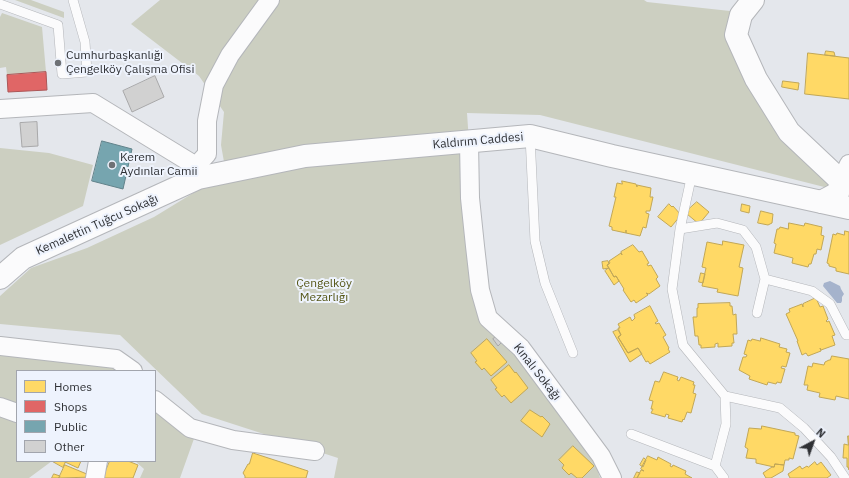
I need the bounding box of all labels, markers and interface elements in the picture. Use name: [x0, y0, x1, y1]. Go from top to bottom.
place label: Cumhurbaşkanlığı Çengelköy Çalışma Ofisi: [66, 49, 194, 77]
marker: Cumhurbaşkanlığı Çengelköy Çalışma Ofisi: [53, 58, 63, 68]
street label: Kaldırım Caddesi: [432, 130, 524, 152]
place label: Kerem Aydınlar Camii: [120, 151, 197, 179]
marker: Kerem Aydınlar Camii: [107, 160, 117, 170]
street label: Kemalettin Tuğcu Sokağı: [34, 191, 160, 259]
park label: Çengelköy Mezarlığı: [296, 277, 352, 305]
street label: Kınalı Sokağı: [510, 341, 564, 403]
legend: [16, 370, 156, 462]
text: Homes: [54, 379, 92, 394]
text: Shops: [54, 399, 87, 414]
text: Public: [54, 419, 87, 434]
north arrow: [793, 422, 833, 462]
text: N: [813, 425, 828, 441]
text: Other: [54, 439, 85, 454]

